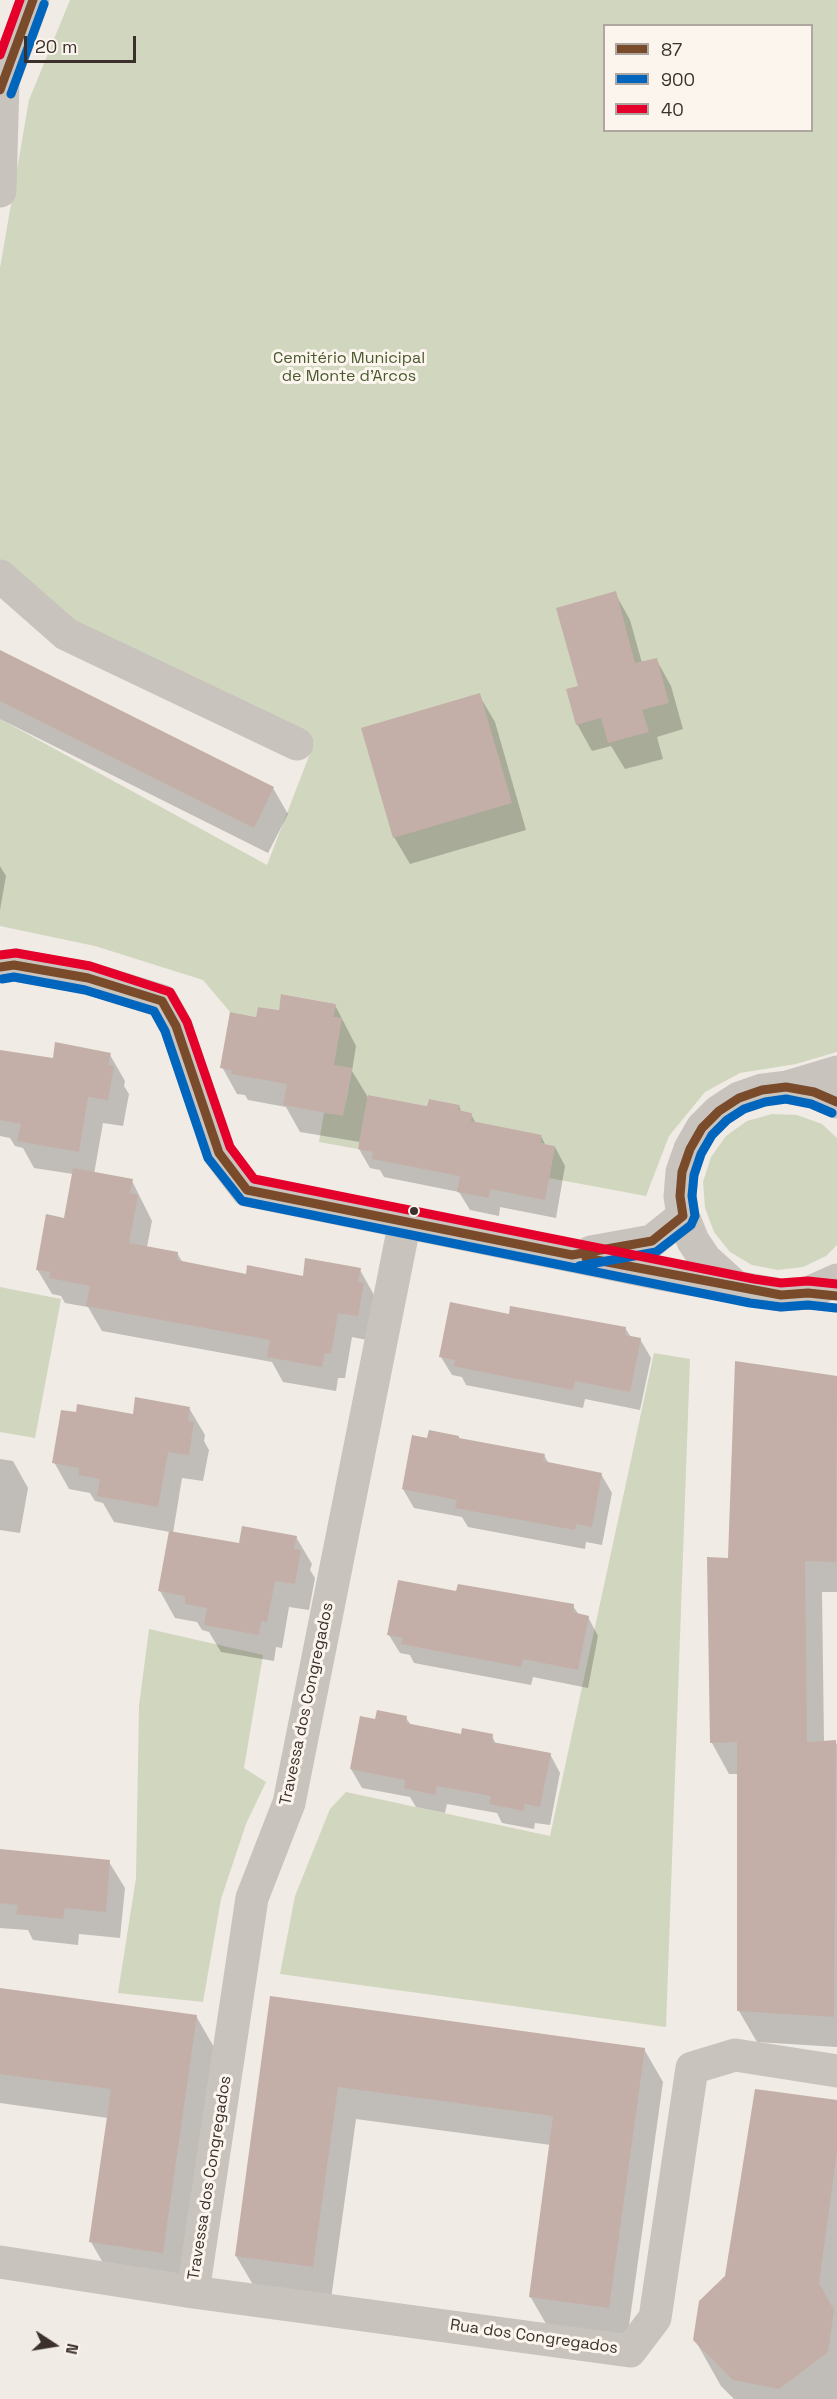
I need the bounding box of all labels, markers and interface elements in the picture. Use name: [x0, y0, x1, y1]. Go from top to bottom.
scale bar: [27, 24, 140, 62]
legend: [603, 24, 813, 132]
text: 20 m: [35, 35, 78, 58]
text: 87: [661, 38, 682, 61]
text: 900: [661, 68, 695, 91]
text: 40: [661, 98, 684, 121]
park label: Cemitério Municipal de Monte d'Arcos: [273, 349, 425, 387]
unlabelled marker: [408, 1205, 420, 1217]
street label: Travessa dos Congregados: [276, 1601, 338, 1807]
street label: Travessa dos Congregados: [184, 2074, 236, 2282]
north arrow: [24, 2315, 84, 2375]
street label: Rua dos Congregados: [449, 2316, 619, 2358]
text: N: [61, 2341, 83, 2356]

